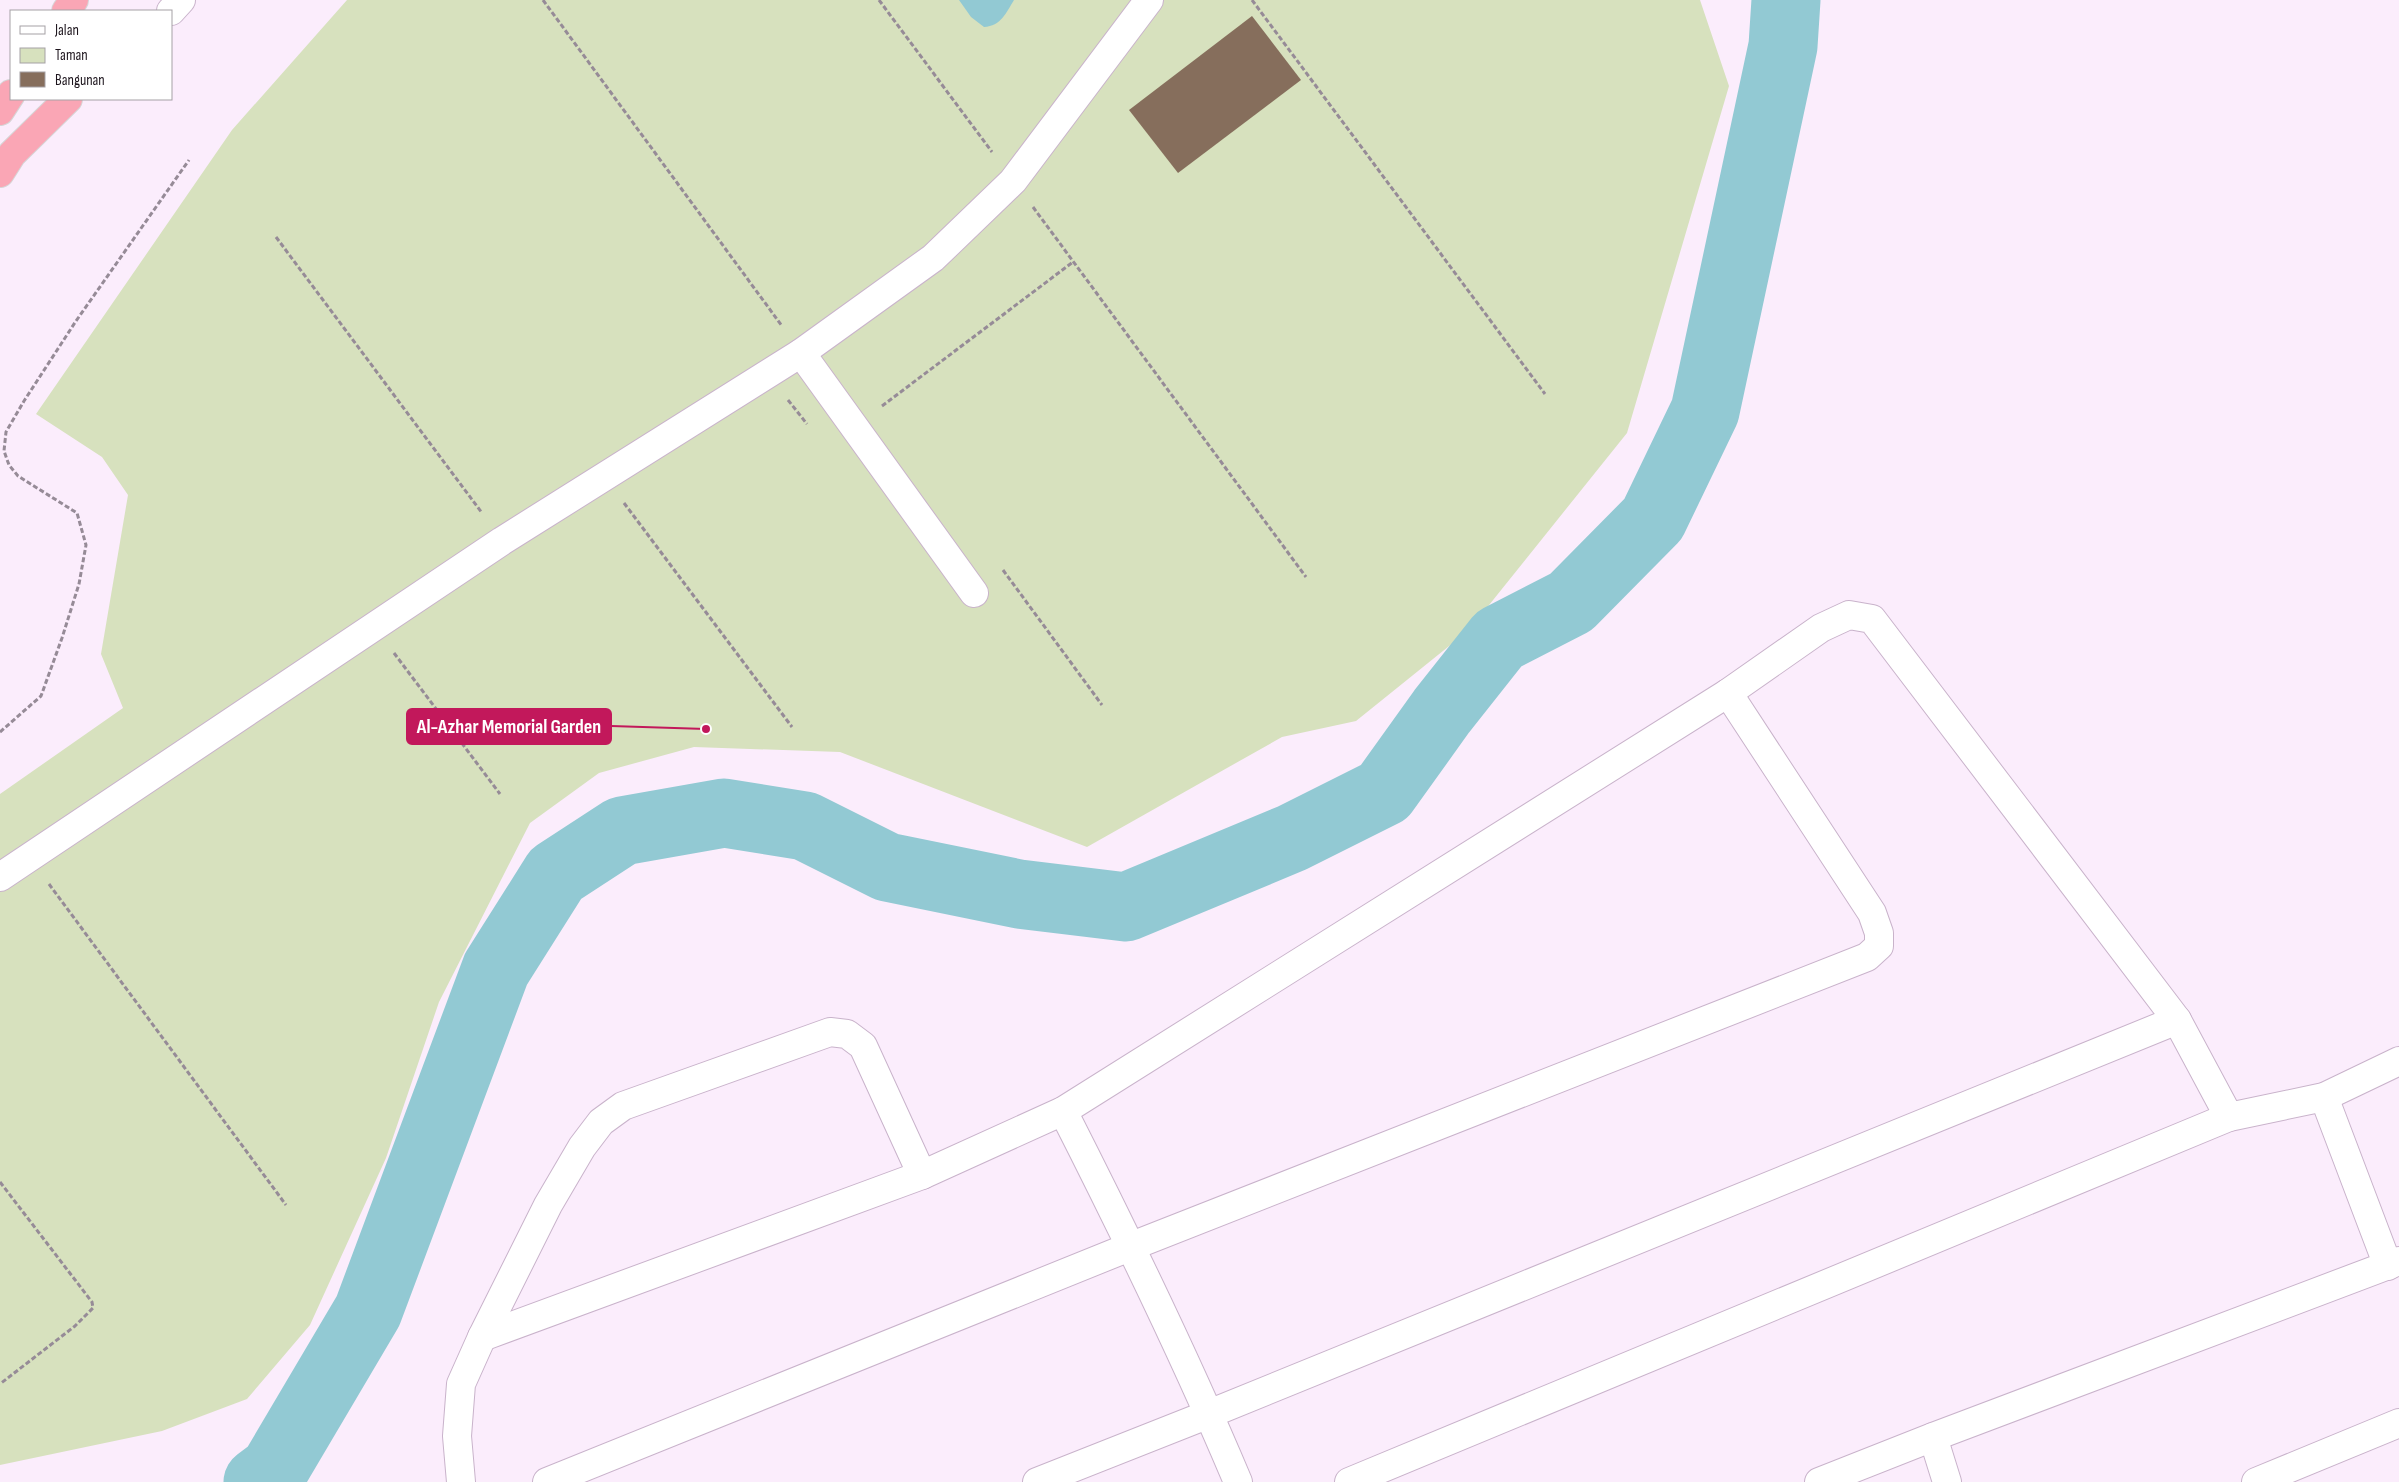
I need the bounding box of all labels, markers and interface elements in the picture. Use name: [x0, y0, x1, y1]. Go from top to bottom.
legend: [10, 10, 172, 100]
text: Jalan: [54, 21, 79, 40]
text: Taman: [55, 46, 88, 65]
text: Bangunan: [55, 71, 105, 90]
callout: Al-Azhar Memorial Garden: [407, 709, 611, 744]
text: Al-Azhar Memorial Garden: [416, 715, 601, 739]

